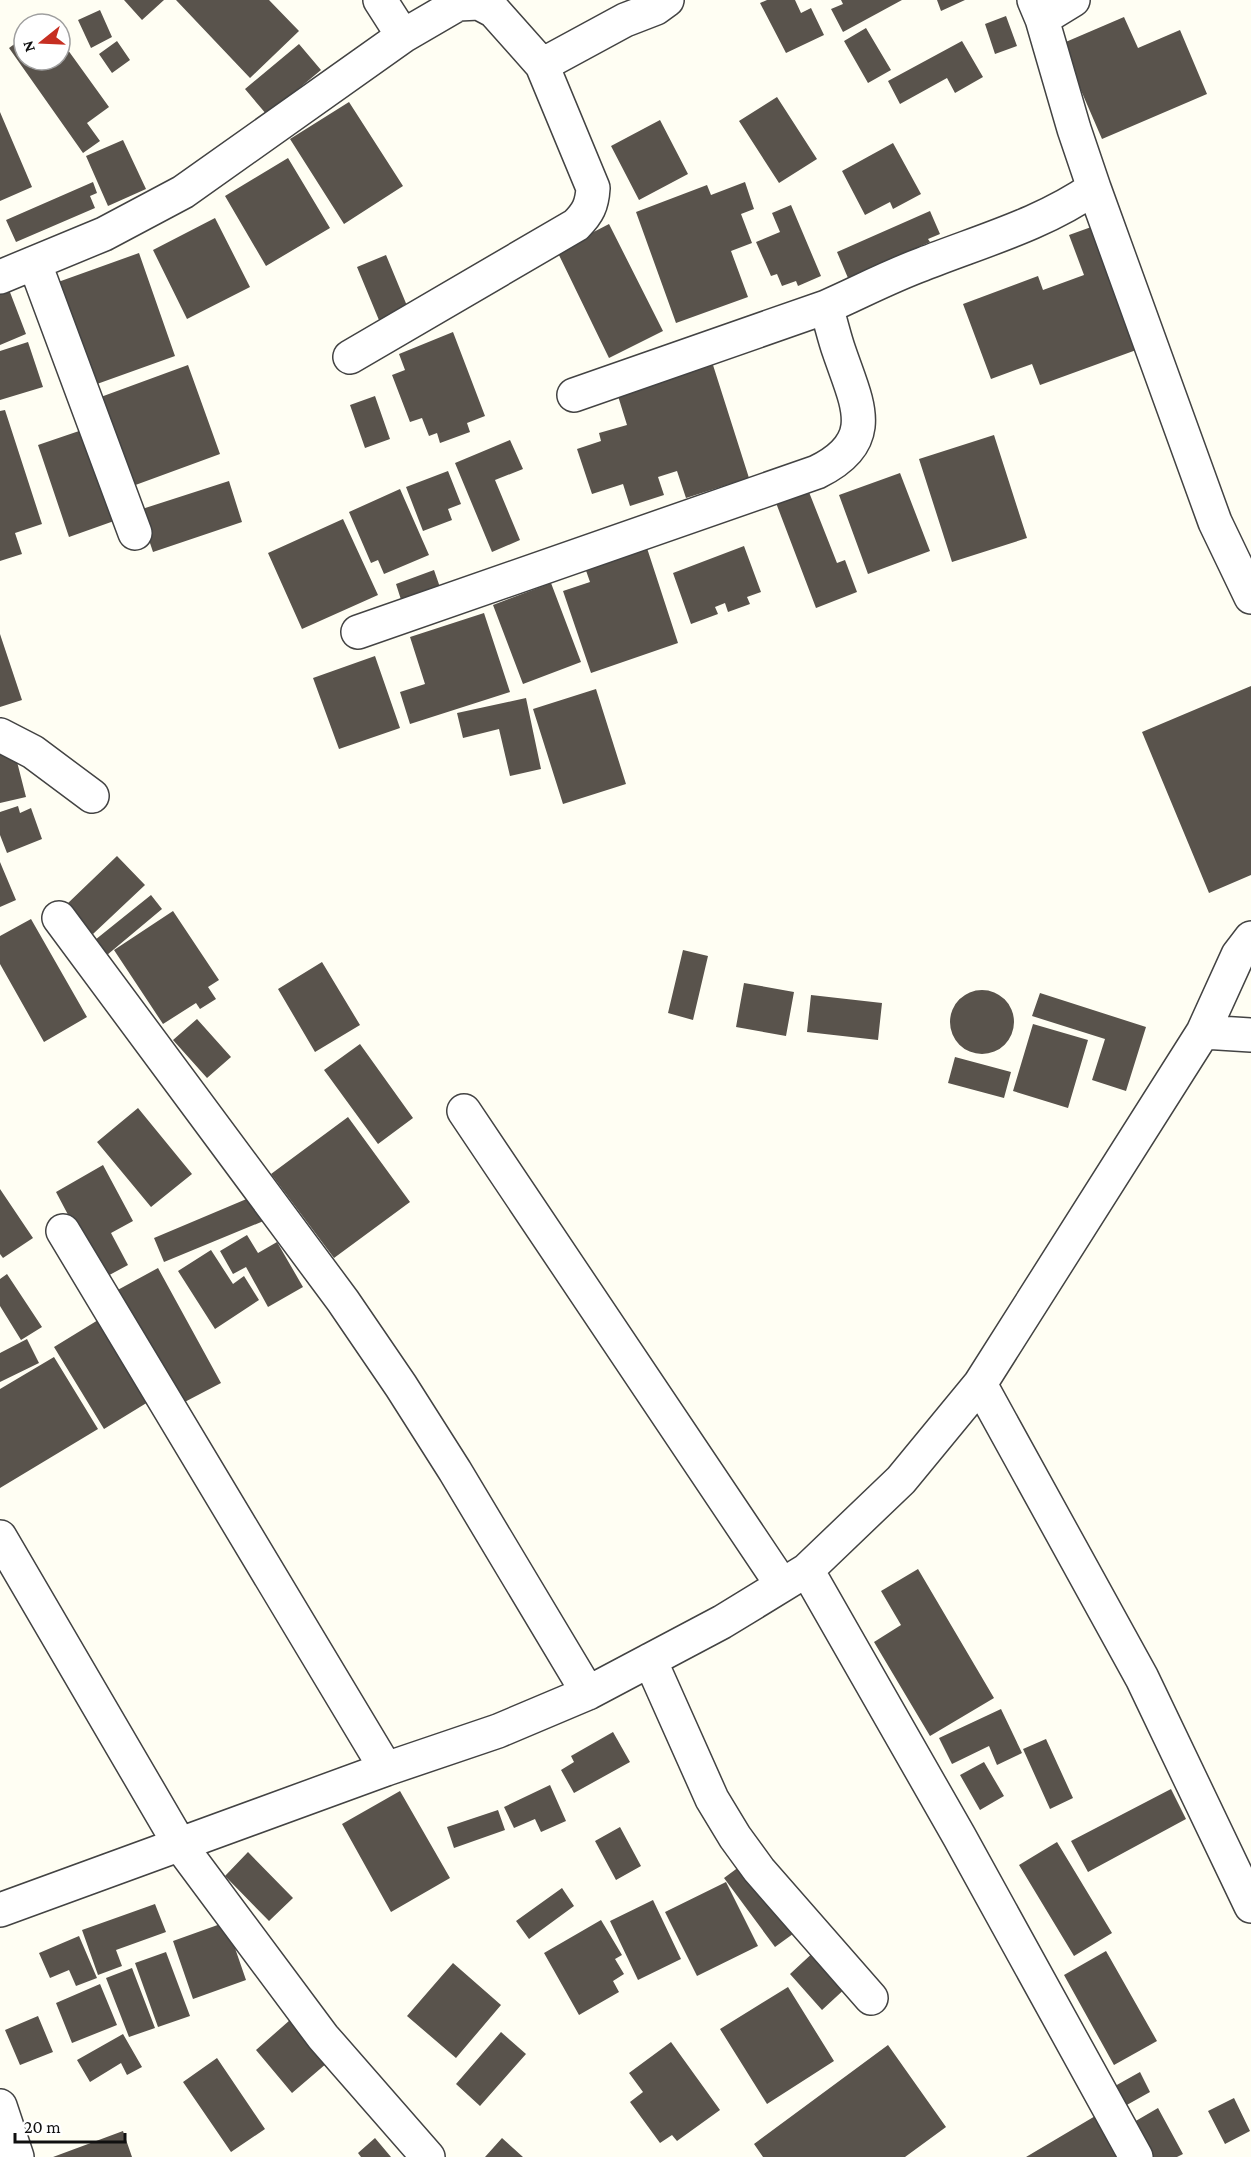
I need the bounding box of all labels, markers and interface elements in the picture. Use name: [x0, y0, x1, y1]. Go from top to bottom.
north arrow: [12, 12, 72, 72]
text: N: [18, 39, 38, 54]
scale bar: [15, 2106, 124, 2144]
text: 20 m: [24, 2117, 61, 2137]

